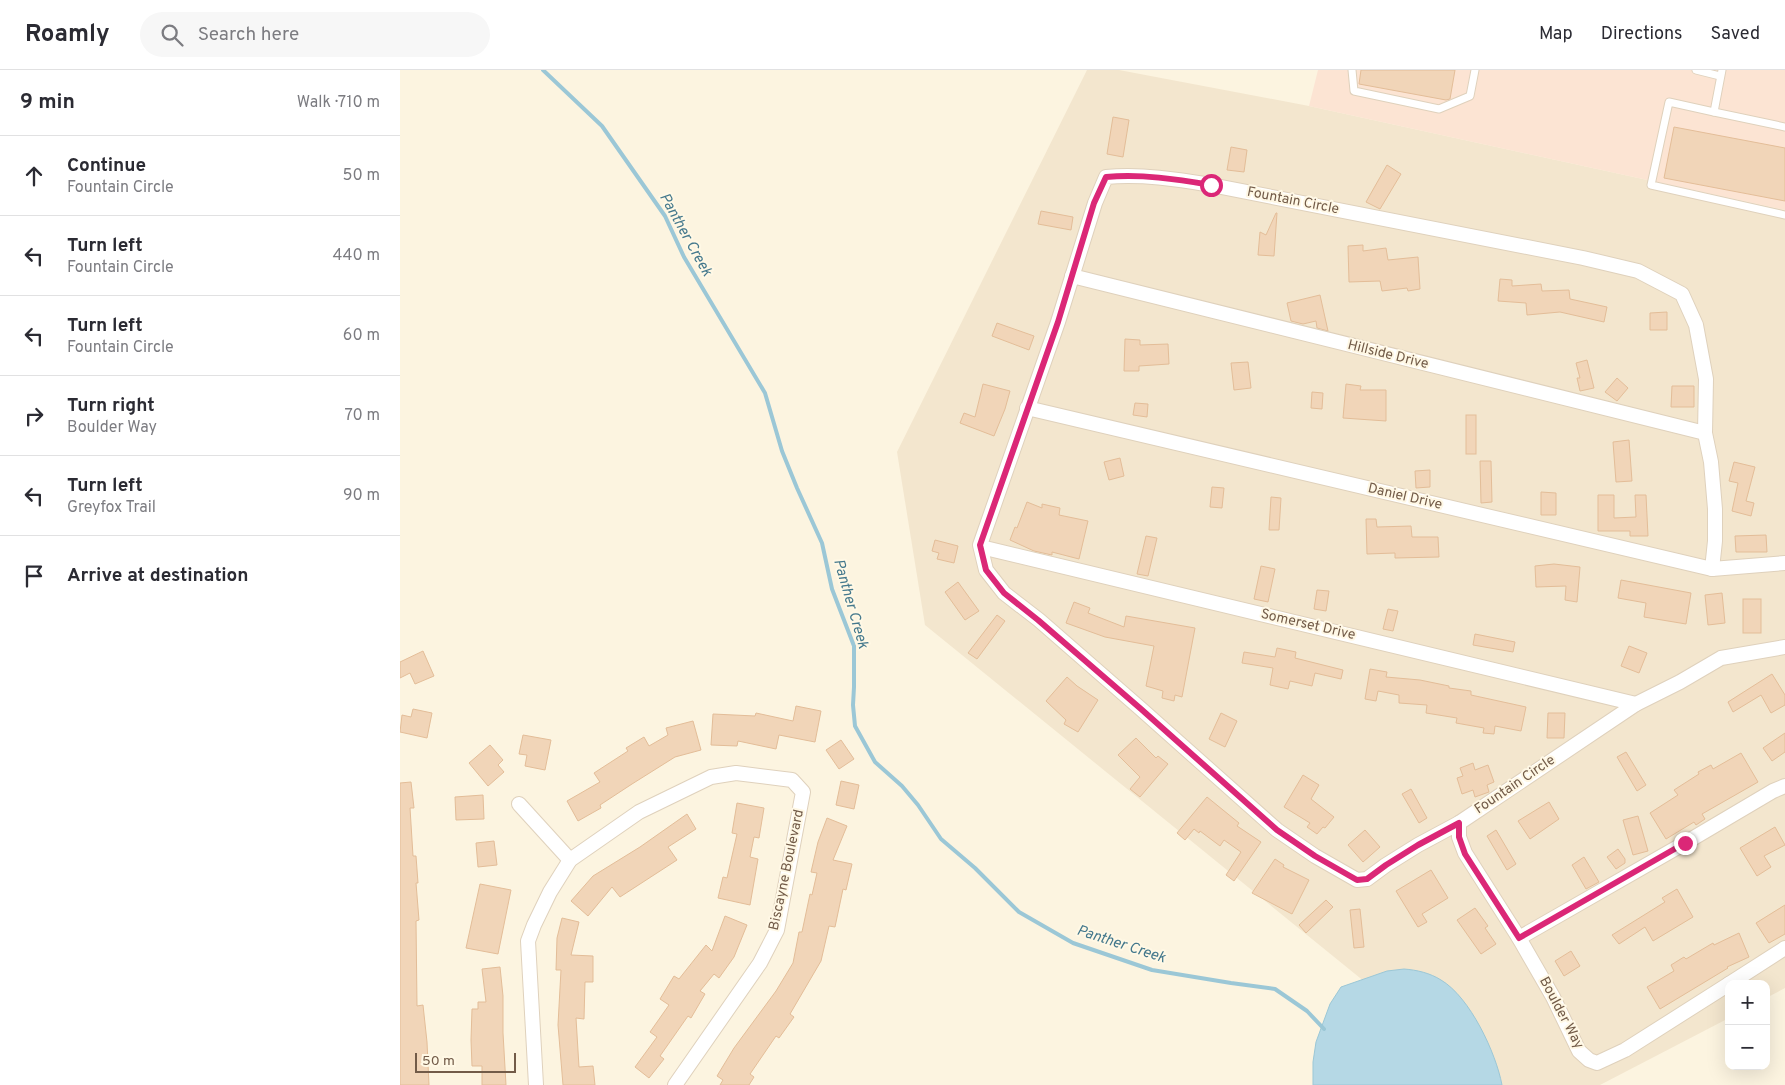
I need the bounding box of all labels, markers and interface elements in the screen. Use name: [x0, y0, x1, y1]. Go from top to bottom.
search box: [140, 12, 490, 57]
text: Roamly: [25, 20, 110, 50]
icon: search: [158, 21, 186, 49]
text: Search here: [198, 23, 299, 47]
text: Map: [1539, 23, 1573, 46]
text: Directions: [1601, 23, 1683, 46]
text: Saved: [1711, 23, 1760, 46]
text: 9 min: [20, 89, 75, 116]
text: Walk · 710 m: [297, 93, 380, 113]
text: Continue: [67, 154, 146, 178]
icon: ahead: [20, 162, 48, 190]
text: 50 m: [343, 166, 380, 186]
route start: [1200, 174, 1223, 197]
text: Fountain Circle: [67, 178, 174, 198]
street label: Fountain Circle: [1246, 184, 1340, 218]
water label: Panther Creek: [654, 190, 716, 280]
text: Turn left: [67, 234, 143, 258]
icon: left: [20, 242, 48, 270]
text: 440 m: [333, 246, 380, 266]
text: Fountain Circle: [67, 258, 174, 278]
text: Turn left: [67, 314, 143, 338]
icon: left: [20, 322, 48, 350]
text: 60 m: [343, 326, 380, 346]
street label: Hillside Drive: [1346, 337, 1430, 373]
text: Fountain Circle: [67, 338, 174, 358]
text: Turn right: [67, 394, 155, 418]
icon: right: [20, 402, 48, 430]
text: 70 m: [345, 406, 380, 426]
text: Boulder Way: [67, 418, 157, 438]
text: Turn left: [67, 474, 143, 498]
street label: Daniel Drive: [1366, 480, 1444, 514]
icon: left: [20, 482, 48, 510]
text: 90 m: [343, 486, 380, 506]
text: Greyfox Trail: [67, 498, 156, 518]
water label: Panther Creek: [828, 557, 872, 651]
icon: arrive: [20, 562, 48, 590]
text: Arrive at destination: [67, 564, 248, 588]
street label: Somerset Drive: [1259, 606, 1357, 644]
street label: Fountain Circle: [1472, 752, 1558, 818]
street label: Biscayne Boulevard: [766, 808, 808, 932]
route end: [1674, 832, 1697, 855]
water label: Panther Creek: [1074, 922, 1168, 968]
street label: Boulder Way: [1535, 974, 1587, 1052]
map controls: [1725, 980, 1770, 1070]
button: +: [1725, 980, 1770, 1025]
button: −: [1725, 1025, 1770, 1070]
scale bar: [415, 1050, 516, 1073]
text: 50 m: [422, 1053, 455, 1070]

